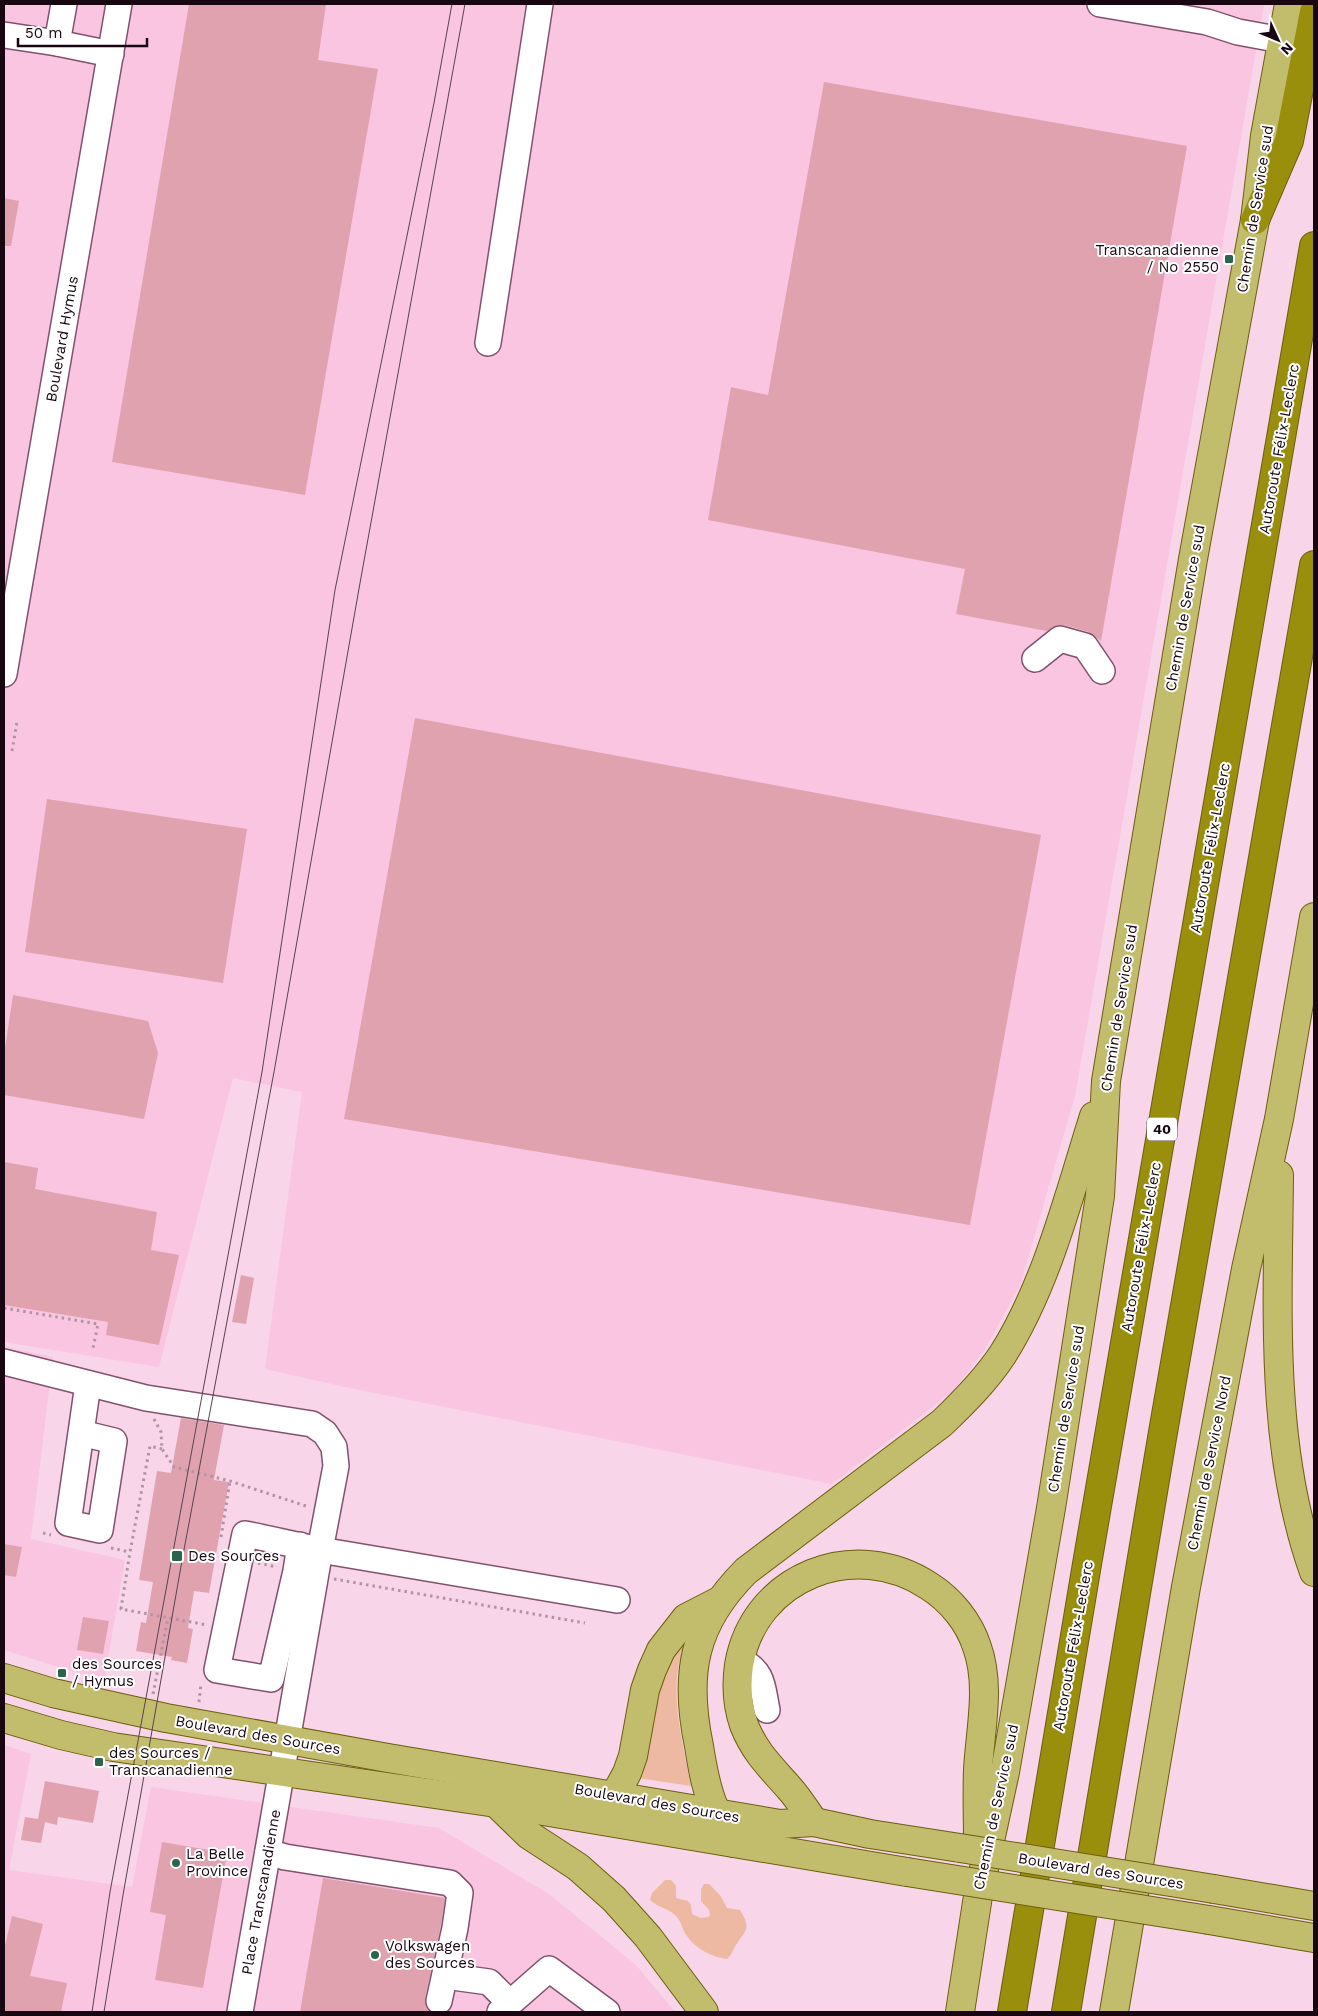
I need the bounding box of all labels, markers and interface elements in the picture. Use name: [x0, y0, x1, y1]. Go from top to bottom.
scale bar: [18, 15, 146, 47]
north arrow: [1253, 15, 1303, 65]
text: 50 m: [25, 24, 62, 42]
text: N: [1278, 40, 1297, 58]
street label: Chemin de Service sud: [1233, 124, 1277, 294]
place label: Transcanadienne / No 2550: [1095, 241, 1219, 276]
marker: Transcanadienne / No 2550: [1223, 253, 1235, 265]
street label: Boulevard Hymus: [42, 274, 82, 403]
street label: Autoroute Félix-Leclerc: [1255, 363, 1303, 535]
street label: Chemin de Service sud: [1161, 523, 1209, 693]
street label: Autoroute Félix-Leclerc: [1186, 762, 1234, 934]
street label: Chemin de Service sud: [1097, 923, 1141, 1093]
road number: 40: [1147, 1118, 1177, 1140]
street label: Autoroute Félix-Leclerc: [1117, 1161, 1165, 1333]
street label: Chemin de Service sud: [1044, 1324, 1088, 1494]
street label: Chemin de Service Nord: [1183, 1374, 1235, 1552]
place label: Des Sources: [188, 1547, 279, 1565]
marker: Des Sources: [170, 1549, 184, 1563]
street label: Autoroute Félix-Leclerc: [1049, 1560, 1097, 1732]
place label: des Sources / Hymus: [72, 1655, 162, 1690]
marker: des Sources / Hymus: [56, 1667, 68, 1679]
street label: Boulevard des Sources: [174, 1712, 342, 1758]
street label: Chemin de Service sud: [970, 1722, 1022, 1892]
place label: des Sources / Transcanadienne: [109, 1744, 233, 1779]
marker: des Sources / Transcanadienne: [93, 1756, 105, 1768]
street label: Boulevard des Sources: [573, 1780, 741, 1826]
street label: Place Transcanadienne: [238, 1808, 284, 1976]
place label: La Belle Province: [186, 1845, 248, 1880]
street label: Boulevard des Sources: [1017, 1849, 1185, 1893]
marker: La Belle Province: [170, 1857, 182, 1869]
place label: Volkswagen des Sources: [385, 1937, 475, 1972]
marker: Volkswagen des Sources: [369, 1949, 381, 1961]

